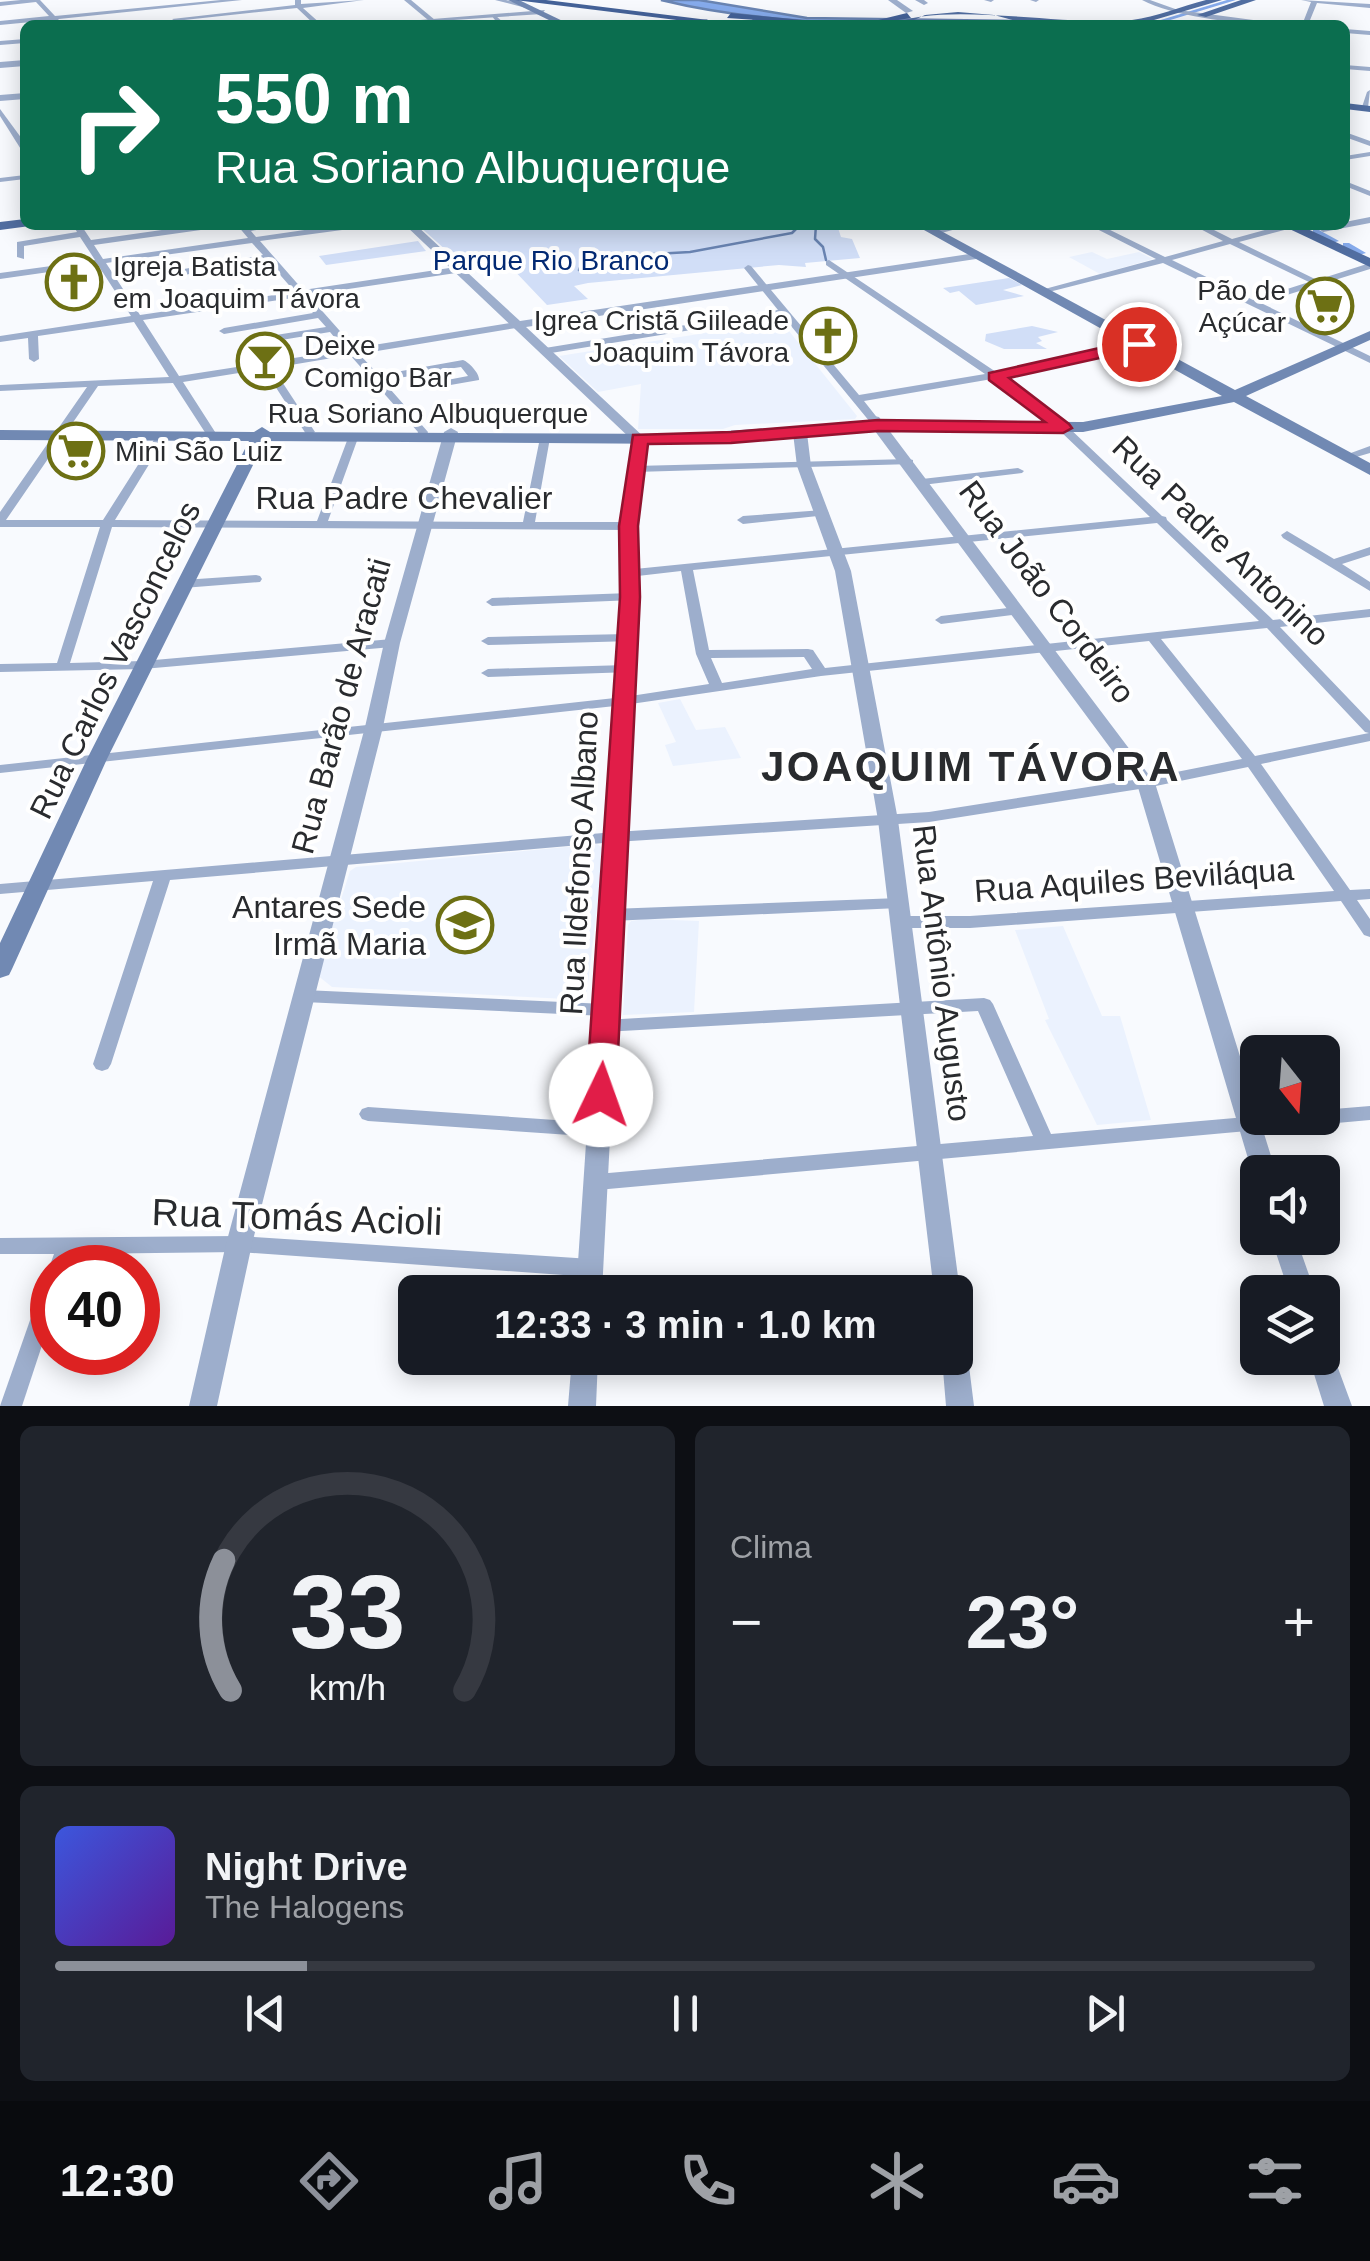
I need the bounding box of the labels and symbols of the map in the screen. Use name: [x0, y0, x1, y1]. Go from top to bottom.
park label: Parque Rio Branco: [433, 245, 669, 276]
place label: Igreja Batista em Joaquim Távora: [113, 251, 360, 314]
church icon: Igreja Batista em Joaquim Távora: [44, 252, 104, 312]
place label: Pão de Açúcar: [1197, 275, 1286, 338]
supermarket icon: Pão de Açúcar: [1295, 276, 1355, 336]
pin: [1097, 302, 1182, 387]
place label: Igrea Cristã Giileade Joaquim Távora: [534, 305, 789, 368]
church icon: Igrea Cristã Giileade Joaquim Távora: [798, 306, 858, 366]
place label: Deixe Comigo Bar: [304, 330, 452, 393]
bar icon: Deixe Comigo Bar: [235, 331, 295, 391]
street label: Rua Soriano Albuquerque: [268, 398, 588, 429]
supermarket icon: Mini São Luiz: [46, 421, 106, 481]
street label: Rua Padre Antonino: [1105, 429, 1337, 653]
place label: Mini São Luiz: [115, 436, 283, 467]
street label: Rua João Cordeiro: [952, 474, 1142, 710]
street label: Rua Padre Chevalier: [255, 480, 553, 516]
street label: Rua Carlos Vasconcelos: [23, 496, 207, 824]
street label: Rua Barão de Aracati: [284, 554, 398, 858]
street label: Rua Ildefonso Albano: [553, 710, 605, 1016]
district label: JOAQUIM TÁVORA: [761, 743, 1181, 790]
street label: Rua Antônio Augusto: [906, 822, 978, 1124]
street label: Rua Aquiles Beviláqua: [973, 851, 1295, 909]
place label: Antares Sede Irmã Maria: [232, 889, 426, 962]
school or university icon: Antares Sede Irmã Maria: [435, 895, 495, 955]
north arrow: [1240, 1035, 1340, 1135]
position arrow: [549, 1043, 653, 1147]
street label: Rua Tomás Acioli: [151, 1191, 443, 1243]
speed limit sign: 40: [30, 1245, 160, 1375]

